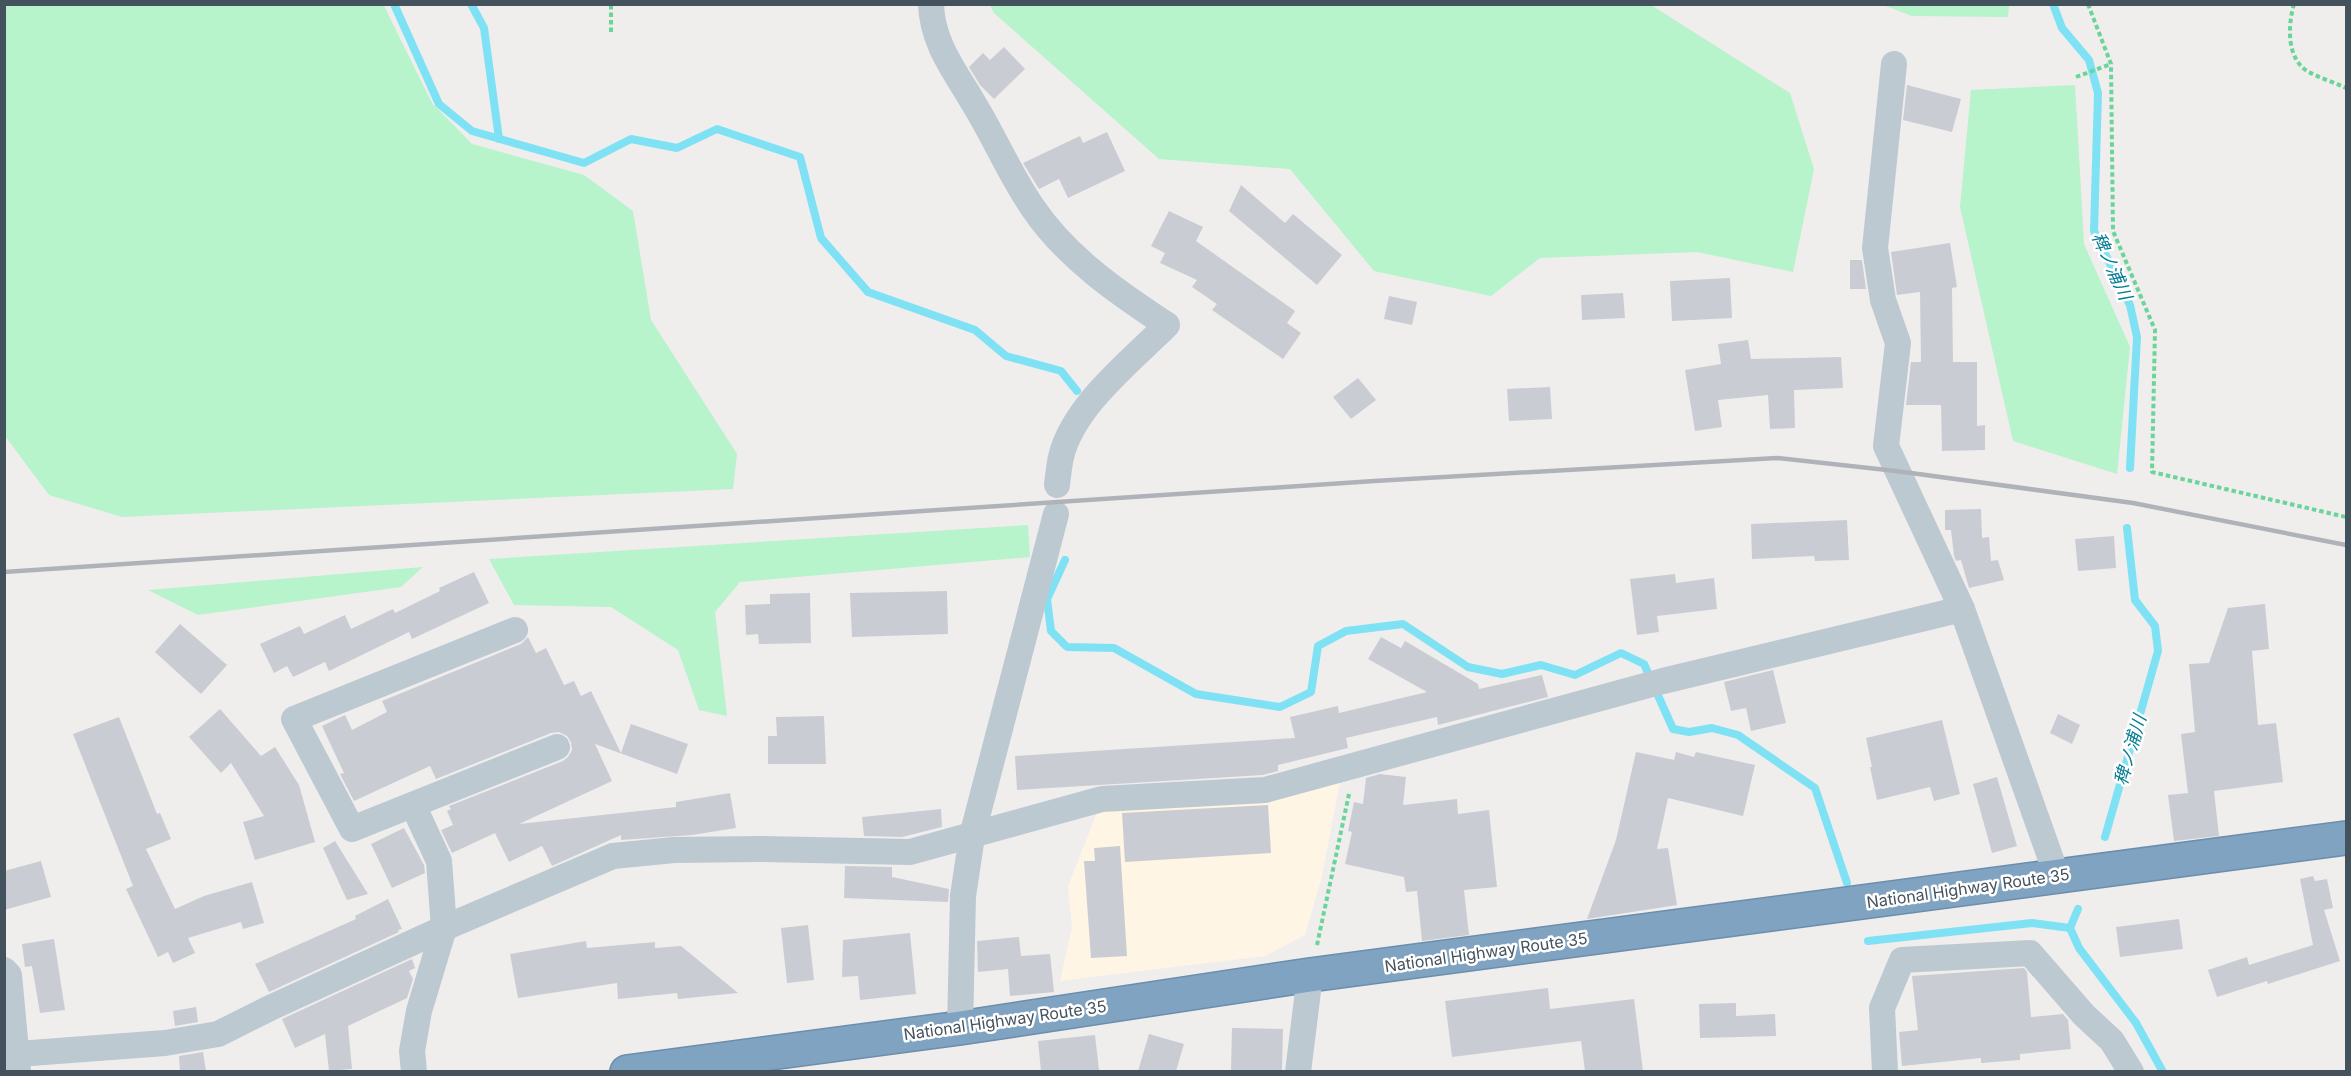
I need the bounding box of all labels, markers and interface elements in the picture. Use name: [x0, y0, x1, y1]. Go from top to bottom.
water label: 稗ノ浦川: [2088, 229, 2137, 305]
water label: 稗ノ浦川: [2110, 711, 2151, 787]
street label: National Highway Route 35: [1865, 864, 2071, 912]
street label: National Highway Route 35: [1383, 928, 1589, 976]
street label: National Highway Route 35: [902, 996, 1108, 1044]

